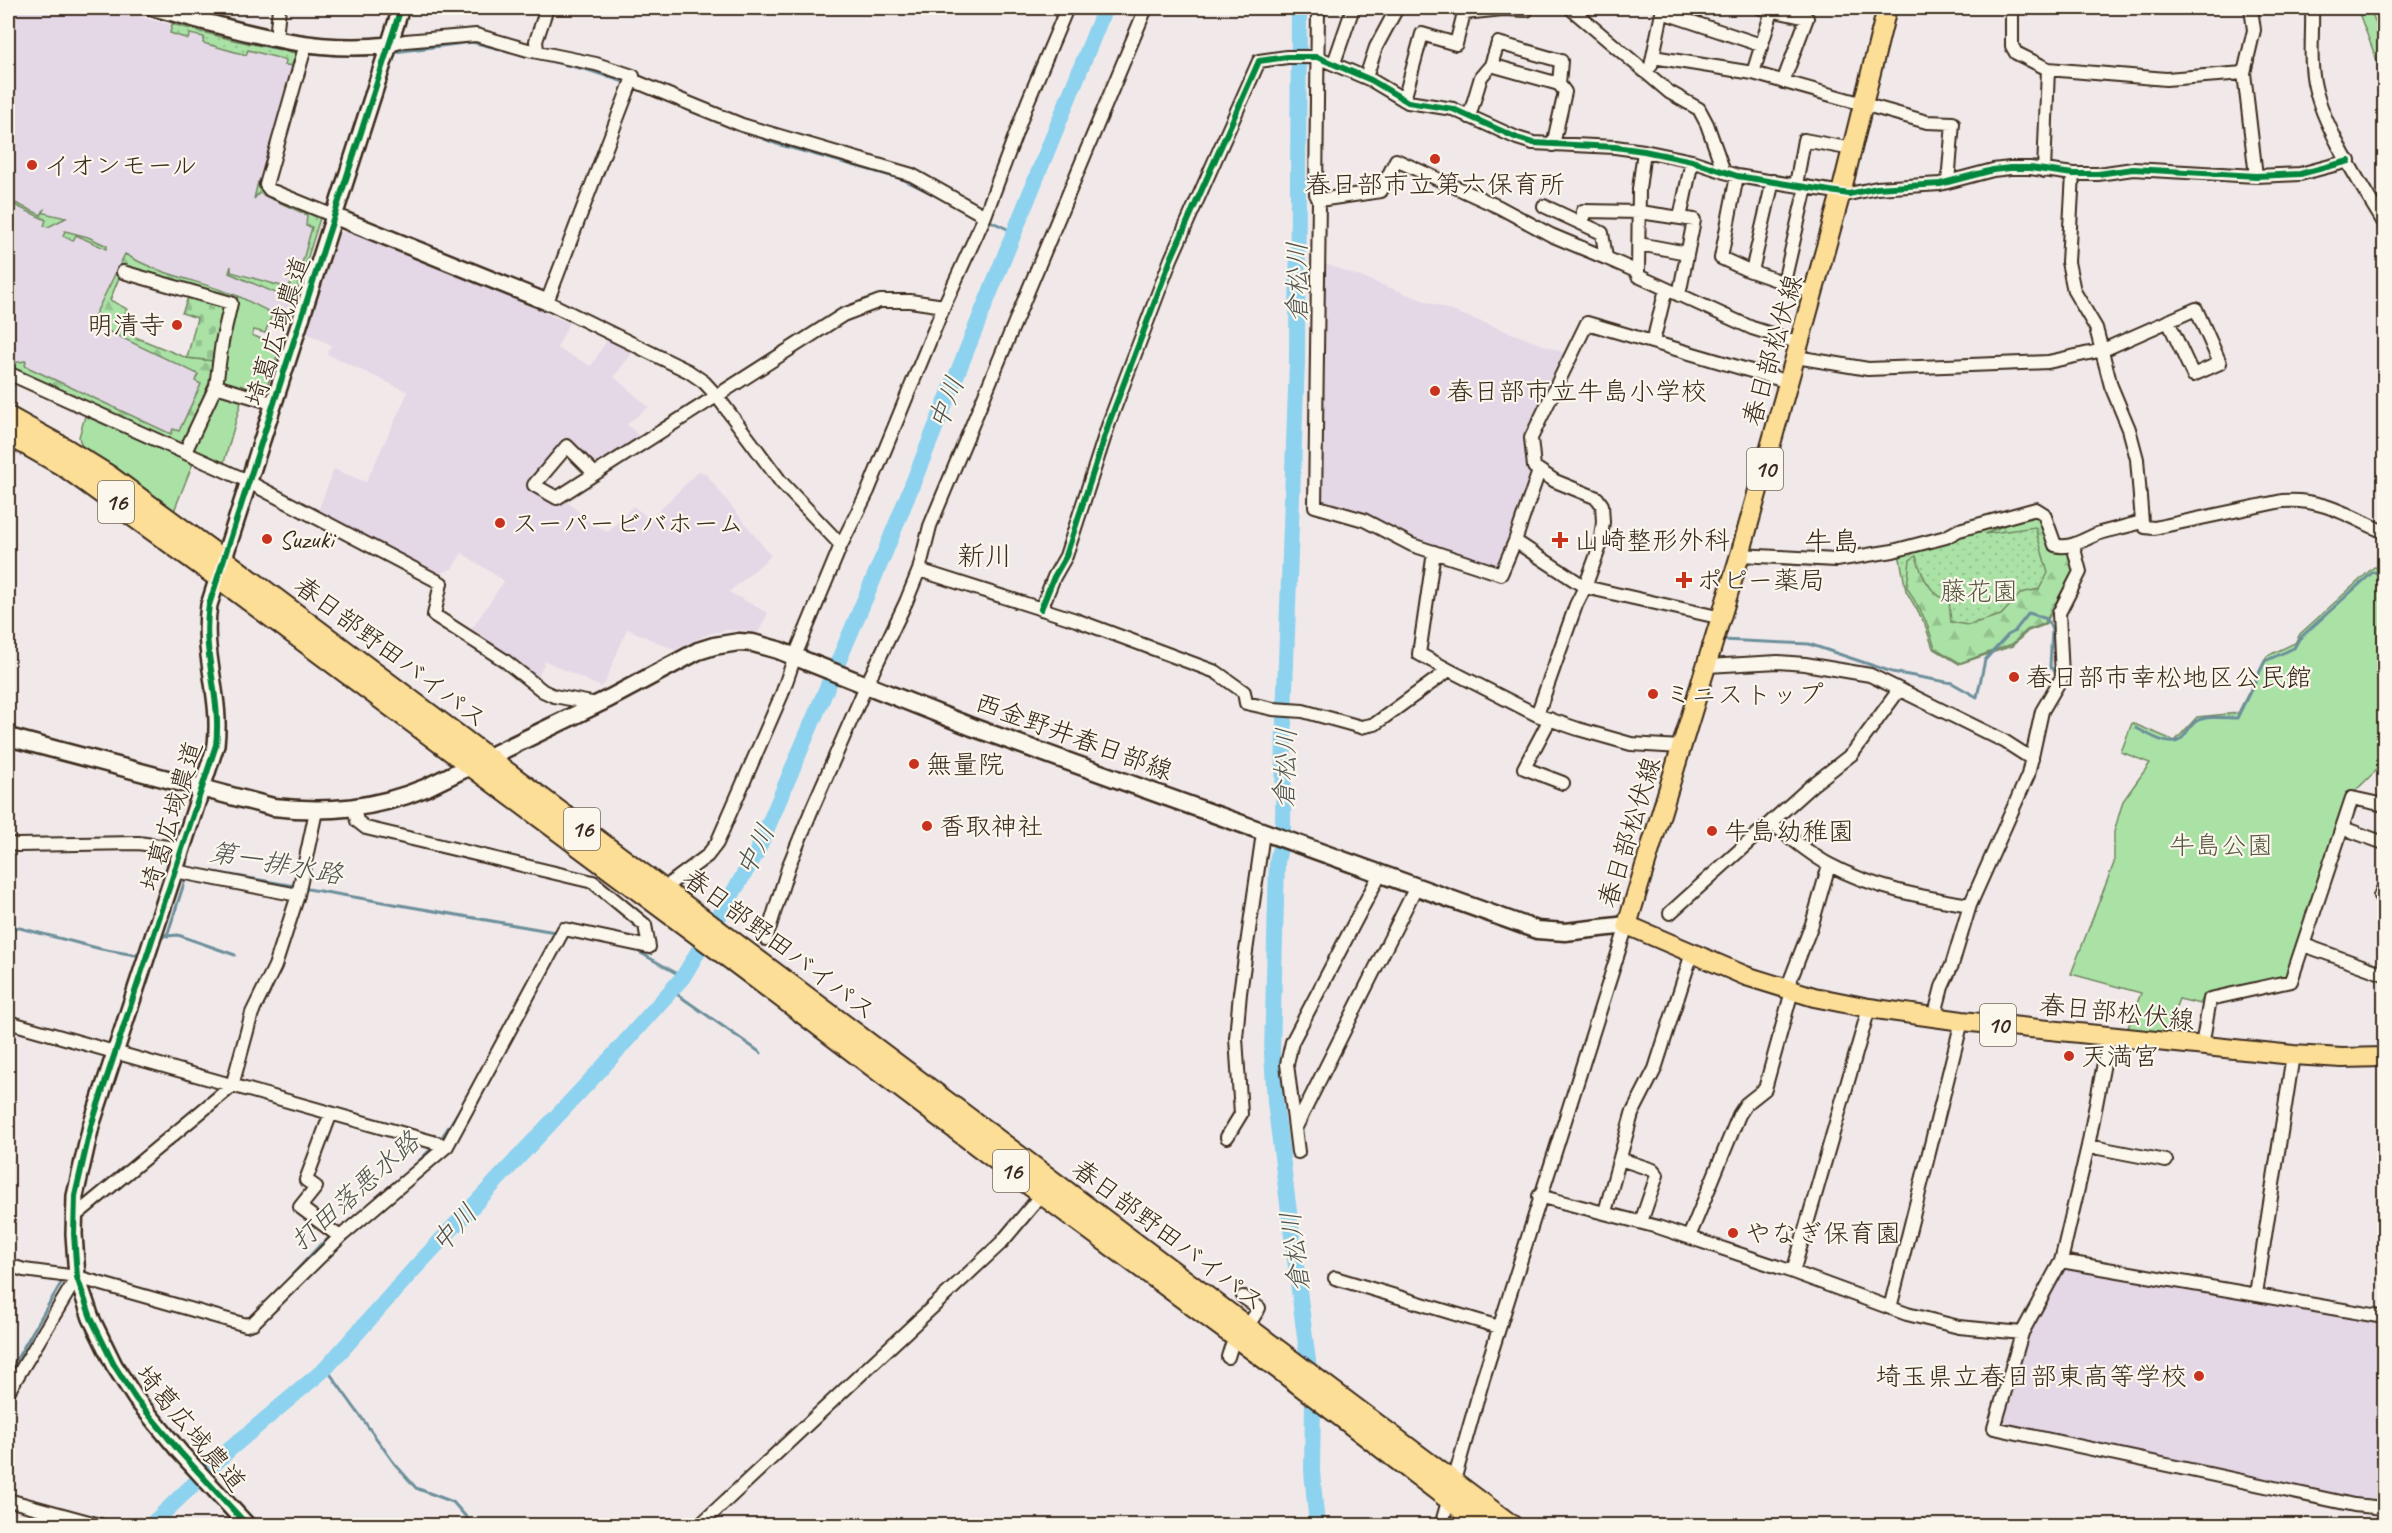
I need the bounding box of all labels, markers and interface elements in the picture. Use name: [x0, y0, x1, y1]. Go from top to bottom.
place label: イオンモール: [44, 149, 197, 182]
marker: 春日部市立第六保育所: [1428, 152, 1442, 166]
marker: イオンモール: [25, 158, 39, 172]
place label: 春日部市立第六保育所: [1305, 168, 1565, 201]
water label: 倉松川: [1280, 242, 1314, 323]
street label: 埼葛広域農道: [238, 252, 317, 410]
street label: 春日部松伏線: [1735, 271, 1810, 430]
place label: 明清寺: [87, 309, 165, 342]
marker: 明清寺: [170, 318, 184, 332]
water label: 中川: [920, 372, 972, 434]
place label: 春日部市立牛島小学校: [1447, 375, 1707, 408]
marker: 春日部市立牛島小学校: [1428, 384, 1442, 398]
road number: 10: [1747, 448, 1783, 490]
road number: 16: [98, 481, 134, 523]
place label: スーパービバホーム: [512, 507, 744, 540]
marker: スーパービバホーム: [493, 516, 507, 530]
place label: Suzuki: [279, 523, 337, 556]
place label: 山崎整形外科: [1574, 524, 1730, 557]
district label: 牛島: [1804, 524, 1860, 559]
marker: 山崎整形外科: [1551, 531, 1569, 549]
marker: Suzuki: [260, 532, 274, 546]
district label: 新川: [957, 538, 1013, 573]
place label: ポピー薬局: [1696, 564, 1825, 597]
street label: 春日部野田バイパス: [288, 569, 494, 736]
marker: ポピー薬局: [1677, 573, 1691, 587]
park label: 藤花園: [1940, 575, 2018, 608]
place label: 春日部市幸松地区公民館: [2026, 661, 2312, 694]
marker: 春日部市幸松地区公民館: [2007, 670, 2021, 684]
place label: ミニストップ: [1665, 678, 1824, 711]
street label: 西金野井春日部線: [970, 685, 1177, 788]
marker: ミニストップ: [1646, 687, 1660, 701]
water label: 倉松川: [1267, 727, 1303, 809]
street label: 埼葛広域農道: [133, 737, 210, 896]
place label: 無量院: [926, 748, 1004, 781]
street label: 春日部松伏線: [1591, 753, 1668, 912]
marker: 無量院: [907, 757, 921, 771]
road number: 16: [564, 808, 600, 850]
place label: 香取神社: [939, 810, 1043, 843]
place label: 牛島幼稚園: [1724, 815, 1854, 848]
water label: 中川: [728, 818, 782, 882]
marker: 香取神社: [920, 819, 934, 833]
marker: 牛島幼稚園: [1705, 824, 1719, 838]
park label: 牛島公園: [2169, 829, 2273, 862]
water label: 第一排水路: [207, 835, 347, 892]
street label: 春日部野田バイパス: [677, 861, 883, 1028]
street label: 春日部松伏線: [2038, 988, 2196, 1037]
road number: 10: [1980, 1004, 2016, 1046]
place label: 天満宮: [2081, 1040, 2159, 1073]
marker: 天満宮: [2062, 1049, 2076, 1063]
water label: 打田落悪水路: [283, 1123, 428, 1258]
road number: 16: [993, 1150, 1029, 1192]
street label: 春日部野田バイパス: [1066, 1152, 1272, 1319]
water label: 中川: [423, 1197, 485, 1259]
water label: 倉松川: [1273, 1210, 1317, 1294]
place label: やなぎ保育園: [1745, 1217, 1901, 1250]
marker: やなぎ保育園: [1726, 1226, 1740, 1240]
street label: 埼葛広域農道: [128, 1358, 253, 1499]
place label: 埼玉県立春日部東高等学校: [1875, 1360, 2187, 1393]
marker: 埼玉県立春日部東高等学校: [2192, 1369, 2206, 1383]

